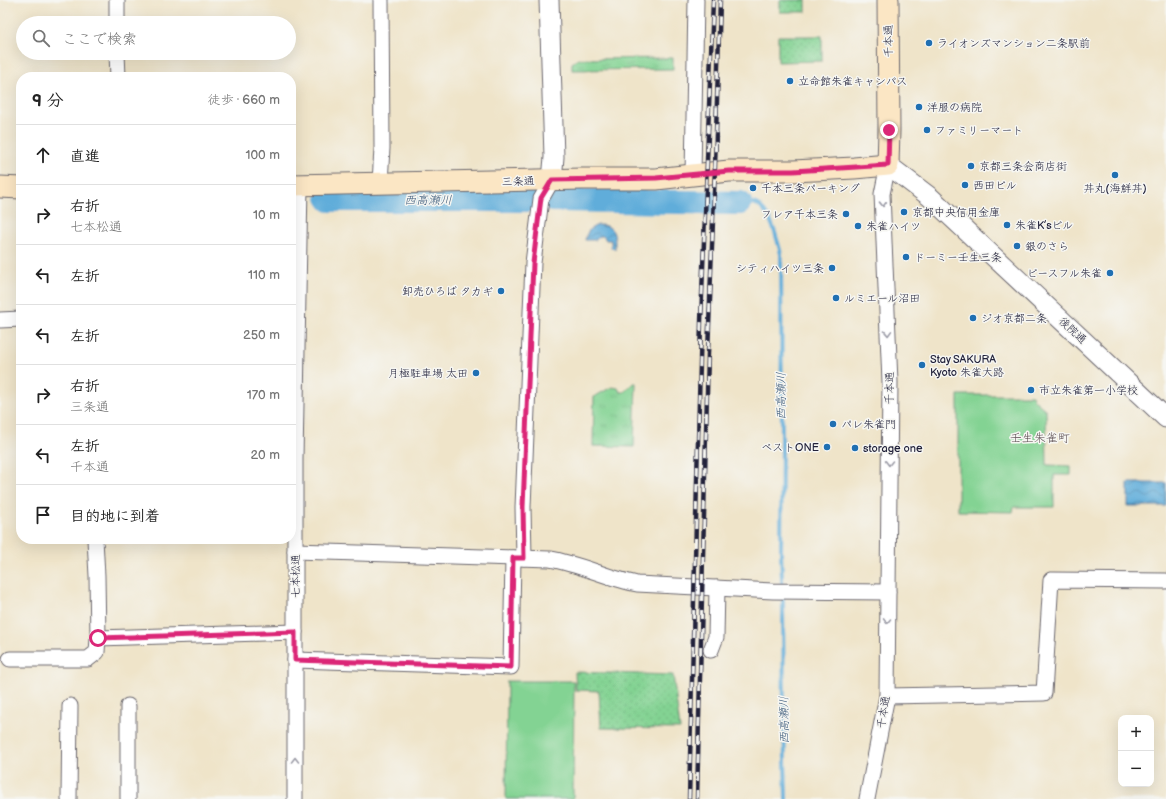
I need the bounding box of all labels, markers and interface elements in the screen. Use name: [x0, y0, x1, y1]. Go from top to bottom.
search box: [16, 16, 296, 60]
street label: 千本通: [882, 24, 895, 58]
icon: search: [30, 27, 52, 49]
text: ここで検索: [62, 30, 137, 49]
place label: ライオンズマンション二条駅前: [937, 37, 1090, 50]
marker: ライオンズマンション二条駅前: [924, 38, 934, 48]
place label: 立命館朱雀キャンパス: [798, 75, 908, 88]
marker: 立命館朱雀キャンパス: [785, 76, 795, 86]
text: 9 分: [32, 91, 64, 111]
text: 徒歩 · 660 m: [208, 92, 280, 108]
place label: 洋服の病院: [927, 101, 982, 114]
marker: 洋服の病院: [914, 102, 924, 112]
route end: [880, 121, 898, 139]
place label: ファミリーマート: [935, 124, 1023, 137]
marker: ファミリーマート: [922, 125, 932, 135]
icon: ahead: [32, 144, 54, 166]
text: 直進: [70, 147, 100, 166]
text: 100 m: [245, 147, 280, 163]
place label: 京都三条会商店街: [979, 160, 1067, 173]
marker: 京都三条会商店街: [966, 161, 976, 171]
marker: 丼丸(海鮮丼): [1110, 170, 1120, 180]
street label: 三条通: [501, 174, 535, 189]
place label: 西田ビル: [973, 179, 1017, 192]
marker: 西田ビル: [960, 180, 970, 190]
place label: 千本三条パーキング: [761, 182, 860, 195]
place label: 丼丸(海鮮丼): [1083, 182, 1147, 195]
marker: 千本三条パーキング: [748, 183, 758, 193]
water label: 西高瀬川: [404, 193, 452, 208]
text: 右折: [70, 197, 100, 216]
one-way arrow: [879, 201, 887, 207]
icon: right: [32, 204, 54, 226]
place label: 京都中央信用金庫: [912, 206, 1000, 219]
text: 10 m: [253, 207, 280, 223]
marker: 京都中央信用金庫: [899, 207, 909, 217]
place label: フレア千本三条: [761, 208, 838, 221]
marker: フレア千本三条: [841, 209, 851, 219]
text: 七本松通: [70, 219, 122, 235]
place label: 朱雀K’sビル: [1015, 219, 1073, 232]
place label: 朱雀ハイツ: [866, 220, 921, 233]
marker: 朱雀K’sビル: [1002, 220, 1012, 230]
marker: 朱雀ハイツ: [853, 221, 863, 231]
place label: 銀のさら: [1025, 240, 1069, 253]
marker: 銀のさら: [1012, 241, 1022, 251]
place label: ドーミー壬生三条: [914, 251, 1002, 264]
marker: ドーミー壬生三条: [901, 252, 911, 262]
place label: シティハイツ三条: [736, 262, 824, 275]
marker: シティハイツ三条: [827, 263, 837, 273]
icon: left: [32, 264, 54, 286]
text: 左折: [70, 267, 100, 286]
text: 110 m: [248, 267, 280, 283]
place label: ピースフル朱雀: [1027, 267, 1102, 280]
marker: ピースフル朱雀: [1105, 268, 1115, 278]
place label: 卸売ひろば タカギ: [402, 285, 493, 298]
marker: 卸売ひろば タカギ: [496, 286, 506, 296]
place label: ルミエール沼田: [844, 292, 920, 305]
marker: ルミエール沼田: [831, 293, 841, 303]
place label: ジオ京都二条: [981, 312, 1047, 325]
marker: ジオ京都二条: [968, 313, 978, 323]
street label: 後院通: [1056, 314, 1089, 346]
icon: left: [32, 324, 54, 346]
text: 左折: [70, 327, 100, 346]
text: 250 m: [243, 327, 280, 343]
one-way arrow: [884, 330, 892, 336]
place label: Stay SAKURA Kyoto 朱雀大路: [930, 353, 1004, 379]
marker: Stay SAKURA Kyoto 朱雀大路: [917, 360, 927, 370]
place label: 月極駐車場 太田: [388, 367, 468, 380]
marker: 月極駐車場 太田: [471, 368, 481, 378]
water label: 西高瀬川: [774, 372, 789, 420]
street label: 千本通: [883, 372, 896, 405]
text: 右折: [70, 377, 100, 396]
icon: right: [32, 384, 54, 406]
place label: 市立朱雀第一小学校: [1039, 384, 1138, 397]
marker: 市立朱雀第一小学校: [1026, 385, 1036, 395]
text: 170 m: [247, 387, 280, 403]
text: 三条通: [70, 399, 109, 415]
place label: パレ朱雀門: [841, 418, 896, 431]
marker: パレ朱雀門: [828, 419, 838, 429]
district label: 壬生朱雀町: [1010, 431, 1070, 446]
text: 左折: [70, 437, 100, 456]
place label: ベストONE: [761, 441, 819, 454]
marker: ベストONE: [822, 442, 832, 452]
place label: storage one: [863, 442, 923, 455]
marker: storage one: [850, 443, 860, 453]
icon: left: [32, 444, 54, 466]
text: 20 m: [250, 447, 280, 463]
text: 千本通: [70, 459, 109, 475]
one-way arrow: [885, 460, 893, 466]
icon: arrive: [32, 504, 54, 526]
text: 目的地に到着: [70, 507, 160, 526]
street label: 七本松通: [289, 554, 302, 598]
one-way arrow: [883, 618, 892, 624]
route start: [89, 629, 107, 647]
street label: 千本通: [874, 695, 892, 729]
water label: 西高瀬川: [777, 696, 792, 744]
map controls: [1118, 715, 1154, 787]
button: +: [1118, 715, 1154, 751]
button: −: [1118, 751, 1154, 787]
one-way arrow: [291, 757, 299, 763]

